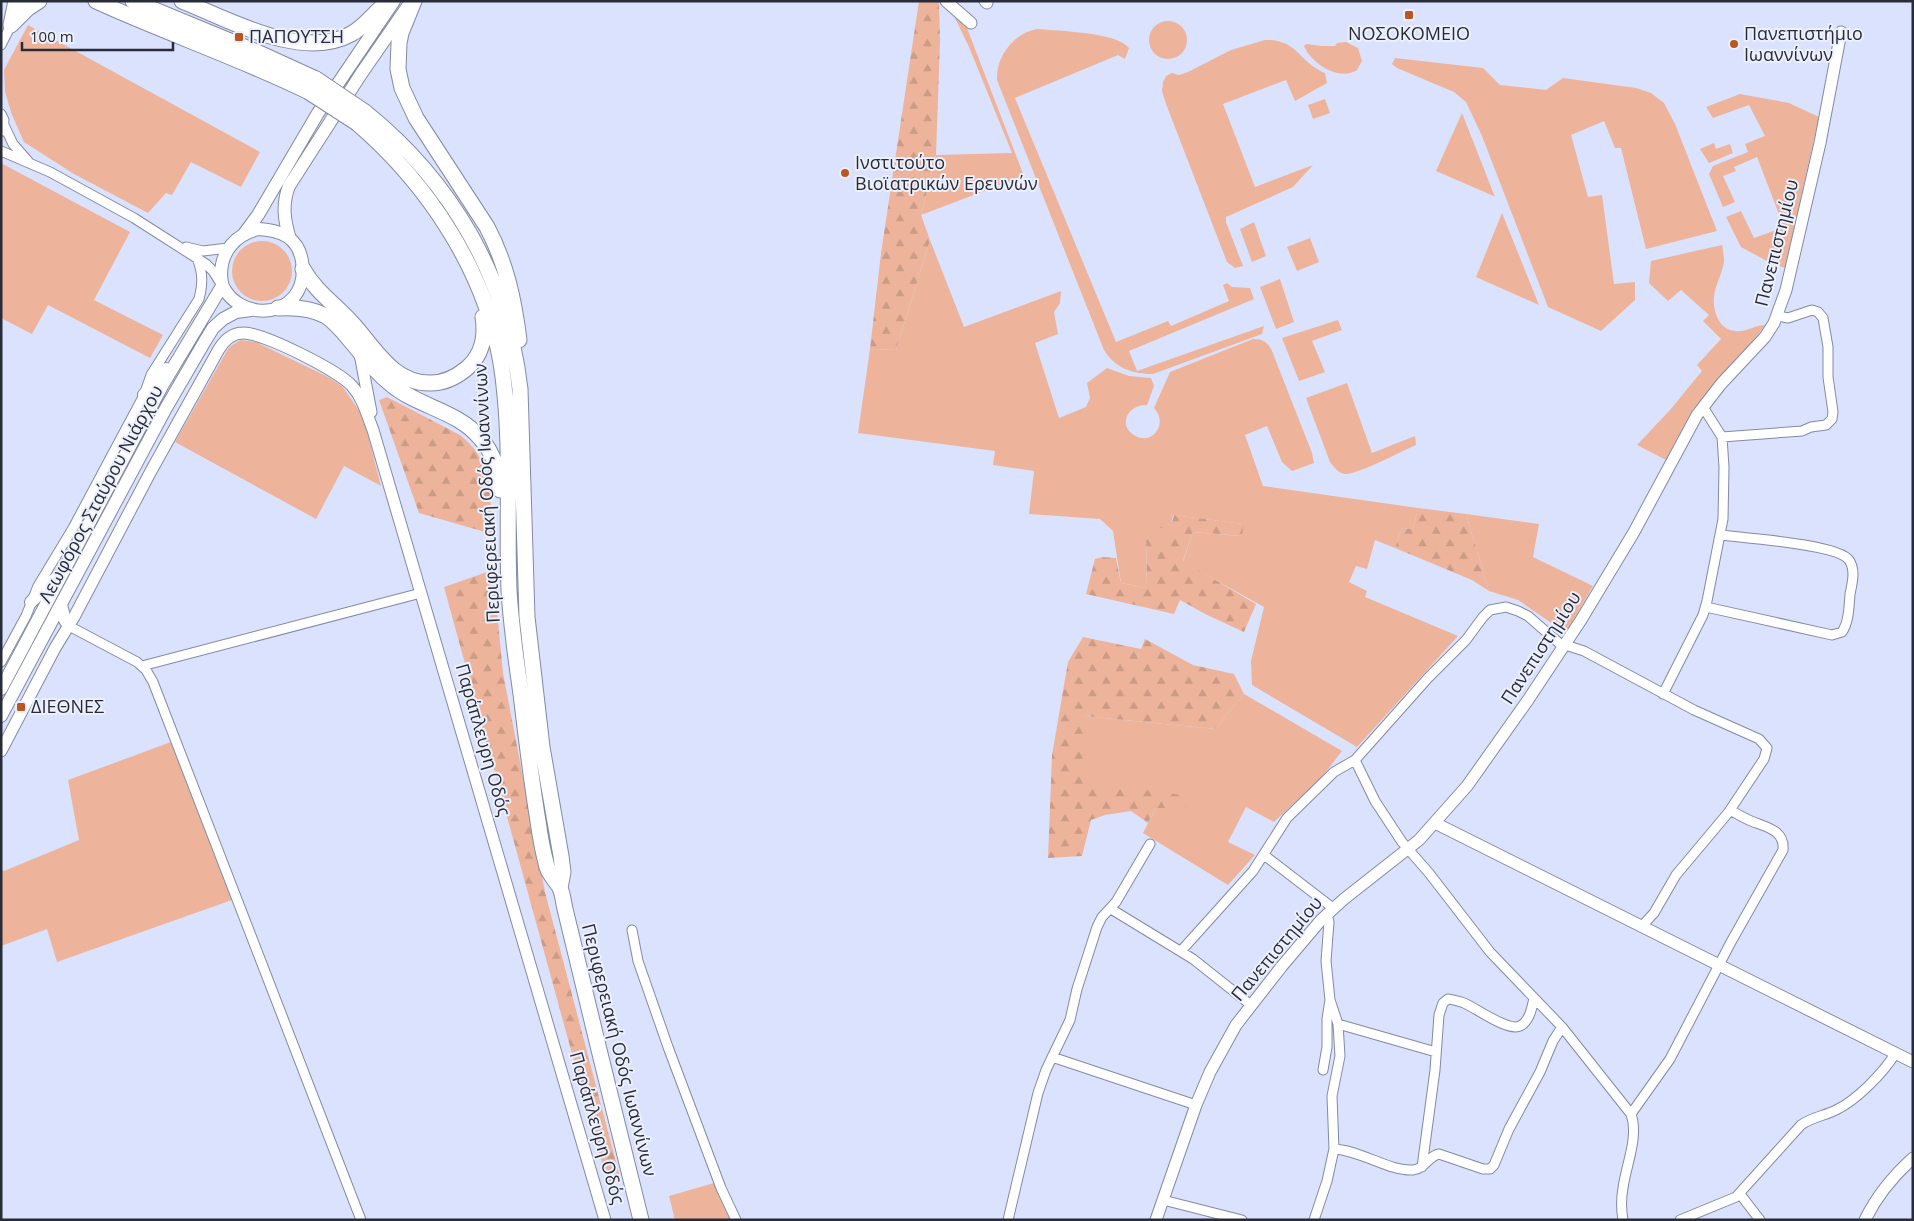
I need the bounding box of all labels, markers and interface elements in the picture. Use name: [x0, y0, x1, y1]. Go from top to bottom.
marker: ΝΟΣΟΚΟΜΕΙΟ: [1403, 9, 1415, 21]
scale bar: [22, 20, 174, 52]
place label: ΝΟΣΟΚΟΜΕΙΟ: [1348, 21, 1470, 45]
place label: Πανεπιστήμιο Ιωαννίνων: [1744, 21, 1863, 66]
place label: ΠΑΠΟΥΤΣΗ: [249, 24, 344, 48]
text: 100 m: [30, 26, 74, 46]
marker: ΠΑΠΟΥΤΣΗ: [233, 31, 245, 43]
marker: Πανεπιστήμιο Ιωαννίνων: [1728, 38, 1740, 50]
place label: Ινστιτούτο Βιοϊατρικών Ερευνών: [855, 150, 1038, 195]
marker: Ινστιτούτο Βιοϊατρικών Ερευνών: [839, 167, 851, 179]
street label: Πανεπιστημίου: [1749, 177, 1803, 309]
street label: Περιφερειακή Οδός Ιωαννίνων: [467, 362, 505, 623]
street label: Λεωφόρος Σταύρου Νιάρχου: [32, 381, 168, 607]
street label: Πανεπιστημίου: [1495, 586, 1586, 708]
street label: Παράπλευρη Οδός: [451, 661, 517, 819]
place label: ΔΙΕΘΝΕΣ: [31, 694, 104, 718]
marker: ΔΙΕΘΝΕΣ: [15, 701, 27, 713]
street label: Πανεπιστημίου: [1225, 891, 1327, 1006]
street label: Περιφερειακή Οδός Ιωαννίνων: [577, 921, 663, 1179]
street label: Παράπλευρη Οδός: [565, 1049, 631, 1207]

